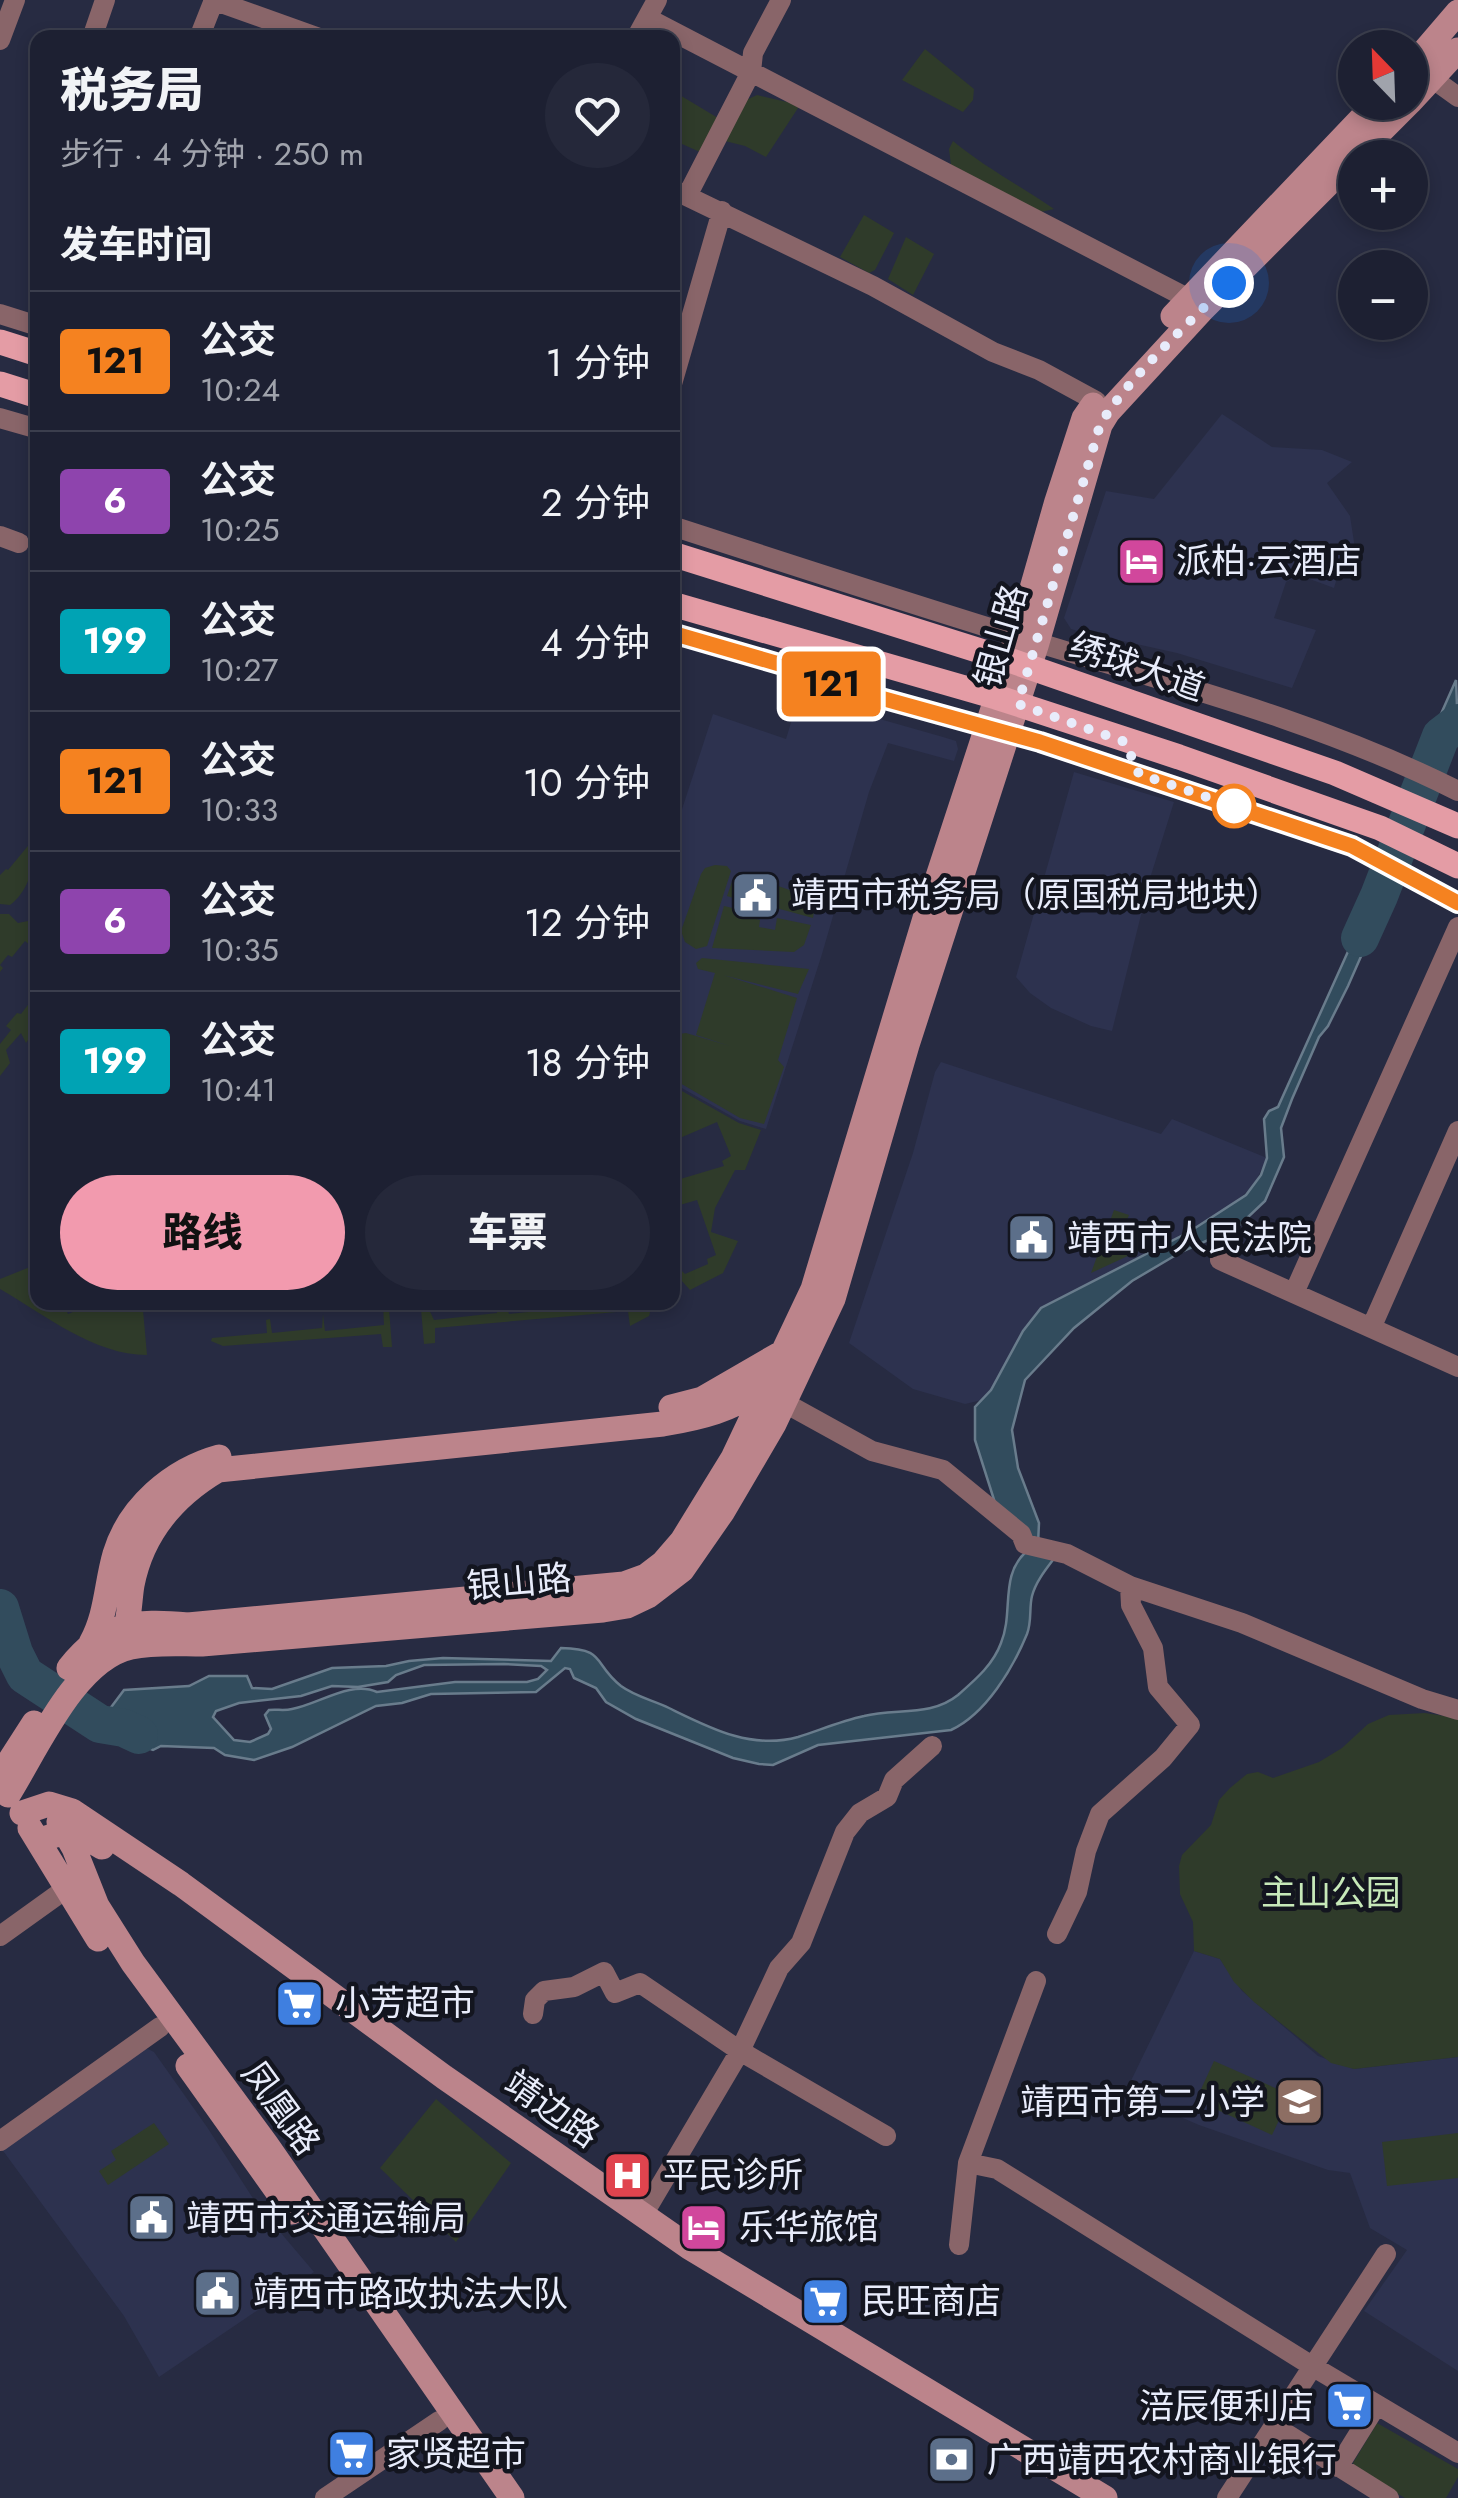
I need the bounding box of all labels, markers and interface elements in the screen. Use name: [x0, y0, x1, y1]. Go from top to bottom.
north arrow: [1338, 30, 1428, 120]
map controls: [1338, 30, 1428, 340]
text: 税务局: [60, 56, 204, 125]
button: heart: [545, 63, 650, 168]
text: 步行 · 4 分钟 · 250 m: [60, 131, 364, 177]
button: +: [1338, 140, 1428, 230]
text: 发车时间: [60, 217, 212, 272]
button: −: [1338, 250, 1428, 340]
your location: [1204, 258, 1254, 308]
text: 公交: [200, 312, 276, 367]
text: 1 分钟: [545, 335, 650, 390]
text: 121: [86, 336, 144, 386]
text: 10:24: [200, 367, 280, 413]
text: 公交: [200, 452, 276, 507]
text: 2 分钟: [541, 475, 650, 530]
text: 6: [103, 476, 127, 526]
text: 10:25: [200, 507, 279, 553]
hotel icon: 派柏·云酒店: [1115, 535, 1167, 587]
place label: 派柏·云酒店: [1176, 536, 1362, 586]
street label: 银山路: [962, 579, 1040, 693]
text: 公交: [200, 592, 276, 647]
text: 4 分钟: [540, 615, 650, 670]
text: 199: [83, 616, 147, 666]
street label: 绣球大道: [1063, 621, 1211, 713]
text: 10:27: [200, 647, 278, 693]
line badge: 121: [774, 652, 888, 716]
text: 121: [802, 659, 860, 709]
text: 公交: [200, 732, 276, 787]
text: 10 分钟: [523, 755, 650, 810]
text: 121: [86, 756, 144, 806]
unlabelled marker: [1213, 785, 1255, 827]
text: 10:33: [200, 787, 278, 833]
public building icon: 靖西市税务局（原国税局地块）: [730, 869, 782, 921]
place label: 靖西市税务局（原国税局地块）: [791, 870, 1281, 920]
text: 公交: [200, 872, 276, 927]
text: 12 分钟: [524, 895, 650, 950]
text: 6: [103, 896, 127, 946]
text: 10:35: [200, 927, 279, 973]
text: 公交: [200, 1012, 276, 1067]
text: 18 分钟: [525, 1035, 650, 1090]
text: 199: [83, 1036, 147, 1086]
text: 10:41: [200, 1067, 276, 1113]
button: 路线: [60, 1175, 345, 1290]
button: 车票: [365, 1175, 650, 1290]
public building icon: 靖西市人民法院: [1006, 1212, 1058, 1264]
place label: 靖西市人民法院: [1067, 1213, 1312, 1263]
street label: 银山路: [465, 1553, 573, 1611]
park label: 主山公园: [1261, 1868, 1401, 1918]
supermarket icon: 小芳超市: [274, 1977, 326, 2029]
place label: 小芳超市: [335, 1978, 475, 2028]
street label: 凤凰路: [230, 2051, 332, 2165]
street label: 靖边路: [495, 2058, 609, 2160]
school or university icon: 靖西市第二小学: [1274, 2076, 1326, 2128]
place label: 靖西市第二小学: [1020, 2077, 1265, 2127]
hospital icon: 平民诊所: [602, 2149, 654, 2201]
place label: 平民诊所: [663, 2150, 803, 2200]
public building icon: 靖西市交通运输局: [125, 2192, 177, 2244]
place label: 靖西市交通运输局: [186, 2193, 466, 2243]
hotel icon: 乐华旅馆: [678, 2201, 730, 2253]
place label: 乐华旅馆: [739, 2202, 879, 2252]
public building icon: 靖西市路政执法大队: [192, 2268, 244, 2320]
place label: 靖西市路政执法大队: [253, 2269, 568, 2319]
supermarket icon: 民旺商店: [800, 2275, 852, 2327]
place label: 民旺商店: [861, 2276, 1001, 2326]
supermarket icon: 涪辰便利店: [1323, 2380, 1375, 2432]
place label: 涪辰便利店: [1139, 2381, 1314, 2431]
supermarket icon: 家贤超市: [325, 2428, 377, 2480]
place label: 家贤超市: [386, 2429, 526, 2479]
bank icon: 广西靖西农村商业银行: [926, 2434, 978, 2486]
place label: 广西靖西农村商业银行: [987, 2435, 1337, 2485]

